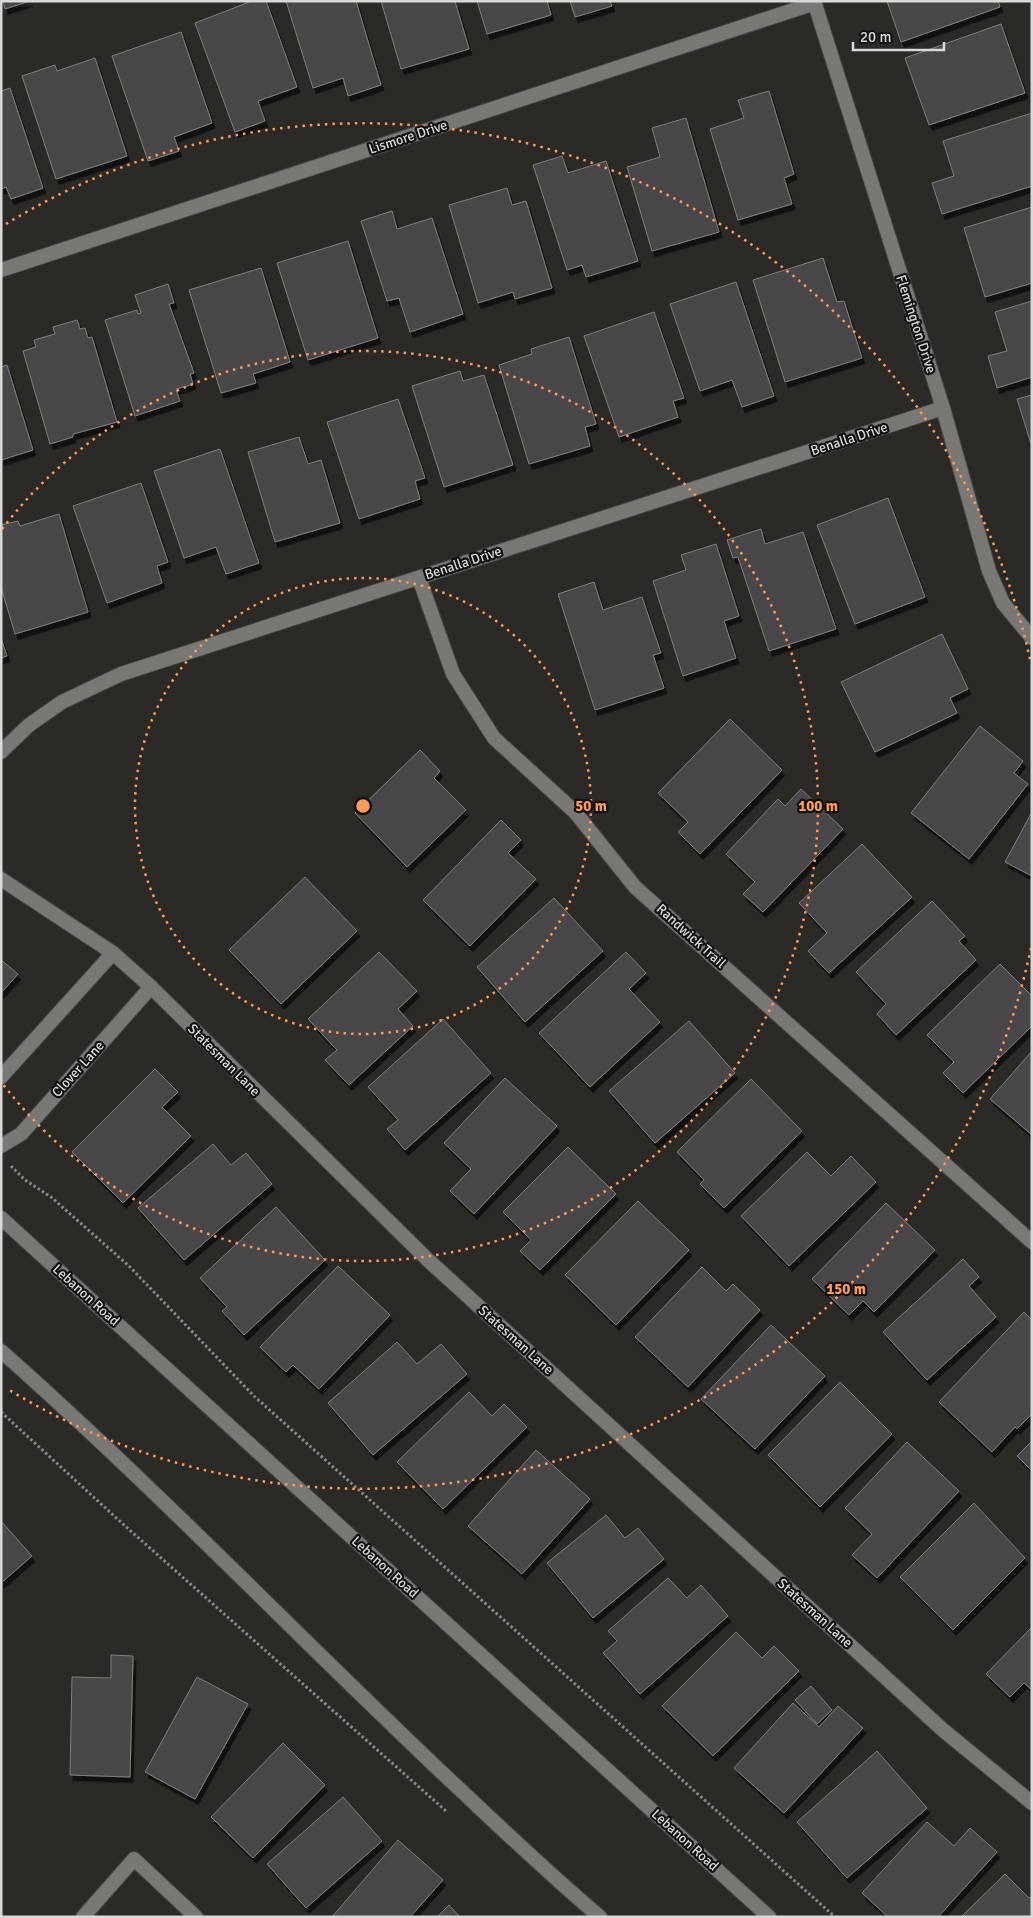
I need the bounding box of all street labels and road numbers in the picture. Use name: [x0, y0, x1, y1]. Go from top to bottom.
street label: Lismore Drive: [367, 116, 449, 158]
street label: Flemington Drive: [892, 273, 940, 375]
street label: Benalla Drive: [808, 419, 890, 459]
street label: Benalla Drive: [422, 543, 504, 583]
street label: Randwick Trail: [653, 900, 729, 972]
street label: Statesman Lane: [184, 1020, 264, 1100]
street label: Clover Lane: [48, 1037, 108, 1101]
street label: Lebanon Road: [49, 1261, 123, 1329]
street label: Statesman Lane: [475, 1302, 557, 1378]
street label: Lebanon Road: [348, 1533, 422, 1601]
street label: Statesman Lane: [774, 1575, 856, 1651]
street label: Lebanon Road: [648, 1806, 722, 1874]

